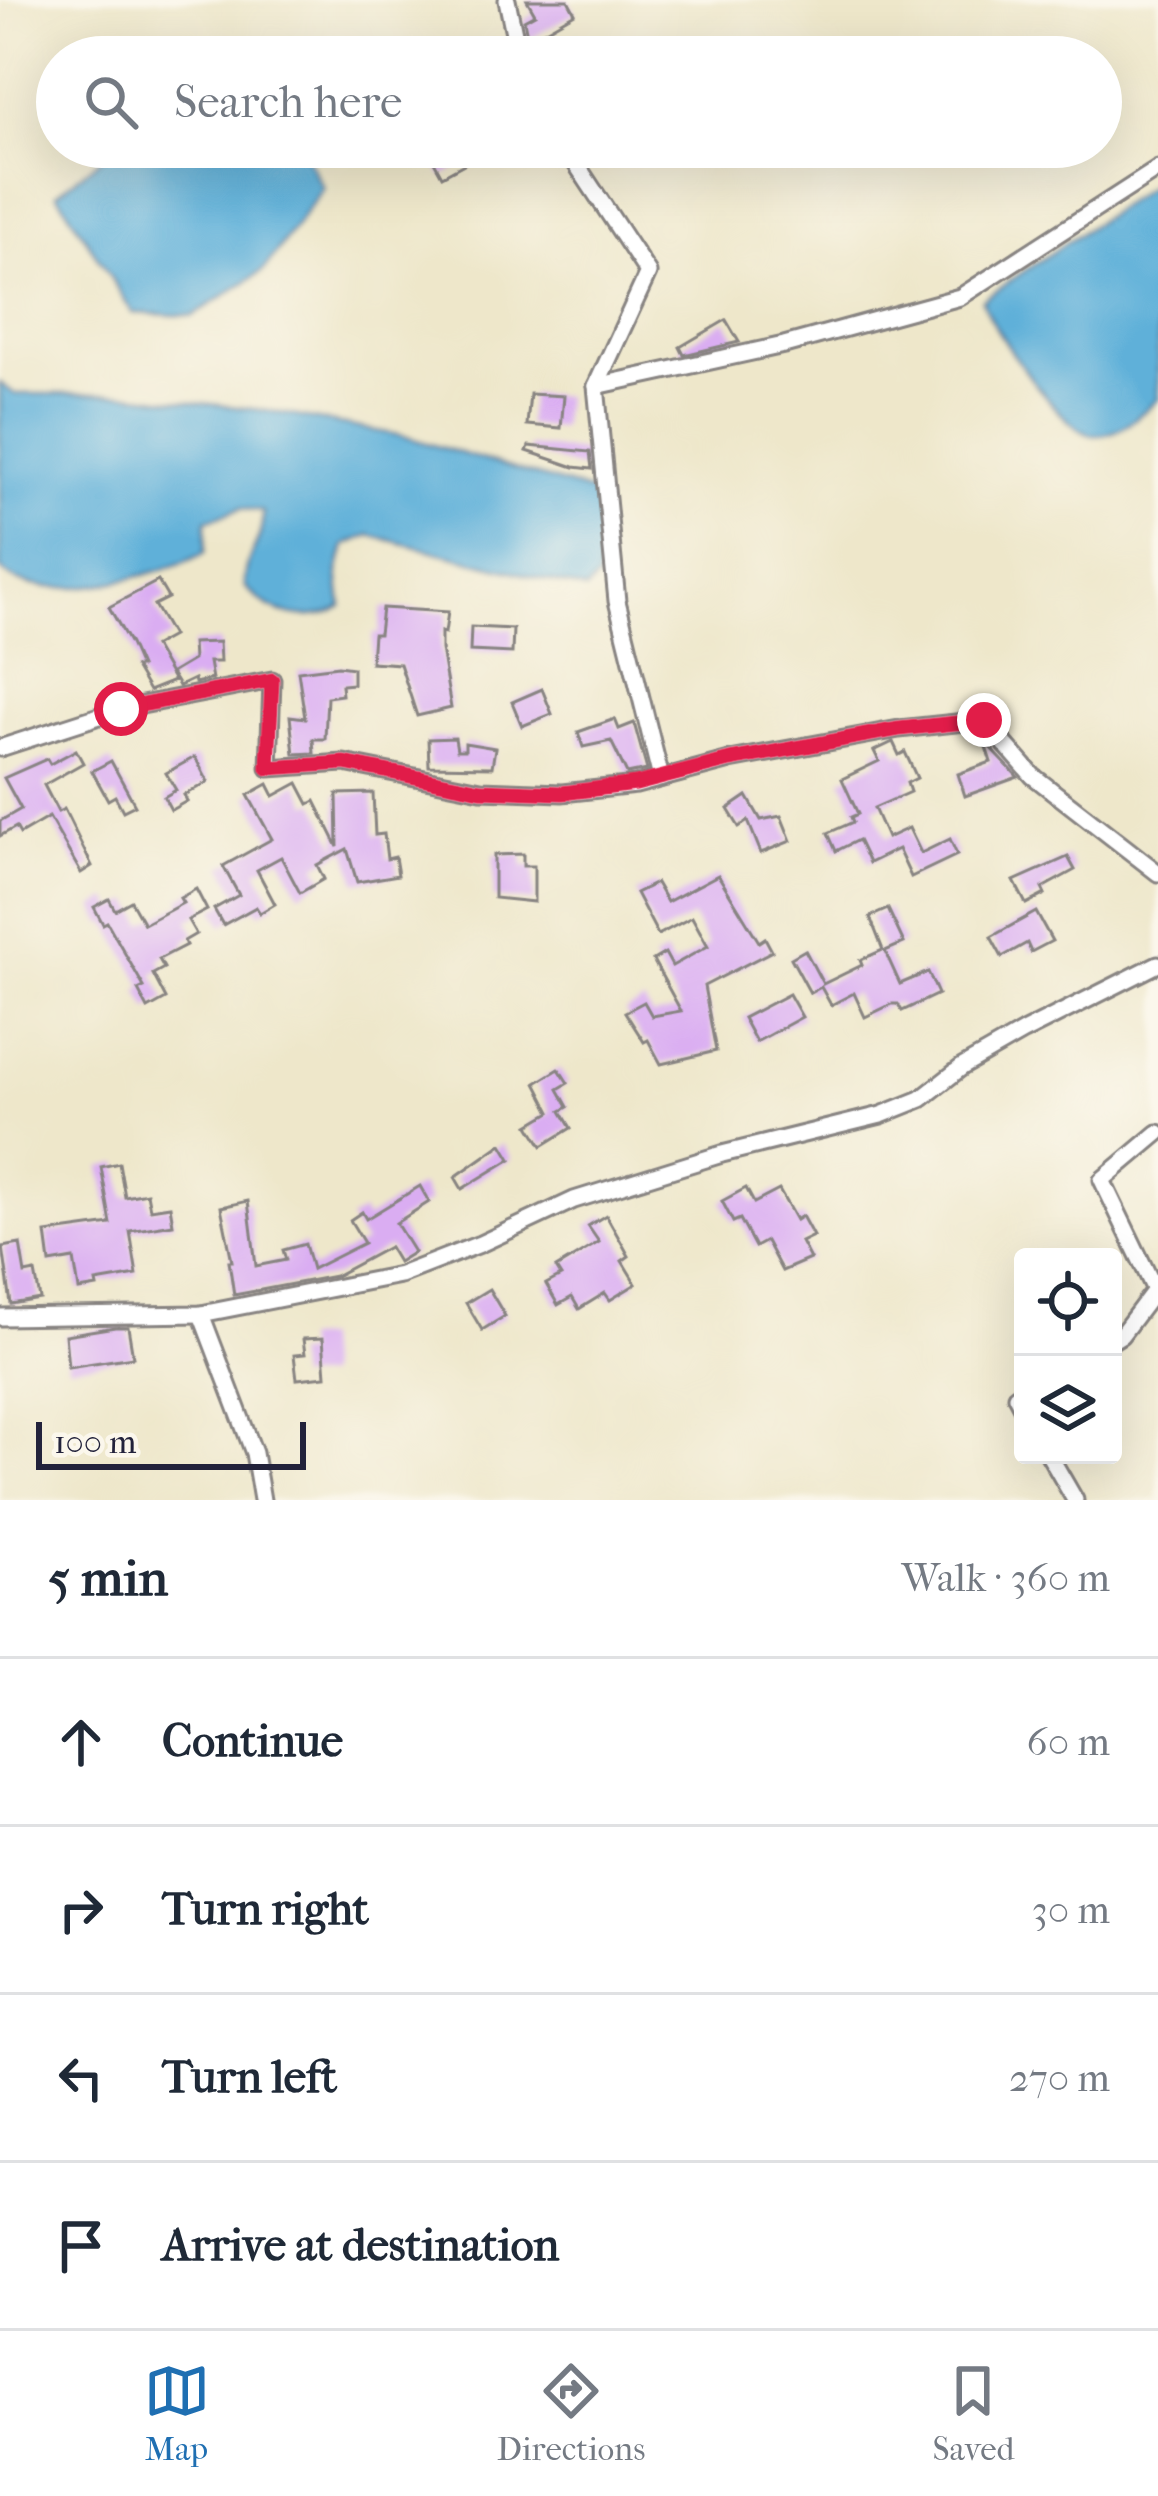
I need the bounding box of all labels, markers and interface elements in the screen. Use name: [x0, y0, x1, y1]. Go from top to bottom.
search box: [36, 36, 1122, 168]
icon: search: [78, 69, 144, 135]
text: Search here: [174, 76, 402, 129]
route start: [94, 682, 148, 736]
route end: [957, 693, 1011, 747]
map controls: [1014, 1248, 1122, 1464]
button: locate: [1014, 1248, 1122, 1356]
button: layers: [1014, 1356, 1122, 1464]
scale bar: [36, 1416, 306, 1469]
text: 100 m: [54, 1423, 137, 1462]
text: 5 min: [48, 1548, 168, 1608]
text: Walk · 360 m: [901, 1555, 1110, 1601]
icon: ahead: [48, 1709, 114, 1775]
text: Continue: [162, 1715, 343, 1768]
text: 60 m: [1027, 1719, 1110, 1765]
icon: right: [48, 1877, 114, 1943]
text: Turn right: [162, 1883, 369, 1936]
text: 30 m: [1032, 1887, 1110, 1933]
icon: left: [48, 2045, 114, 2111]
text: Turn left: [162, 2051, 337, 2104]
text: 270 m: [1009, 2055, 1110, 2101]
icon: arrive: [48, 2213, 114, 2279]
text: Arrive at destination: [162, 2219, 559, 2272]
tab: Map: [144, 2358, 210, 2469]
tab: Directions: [497, 2358, 645, 2469]
tab: Saved: [933, 2358, 1014, 2469]

